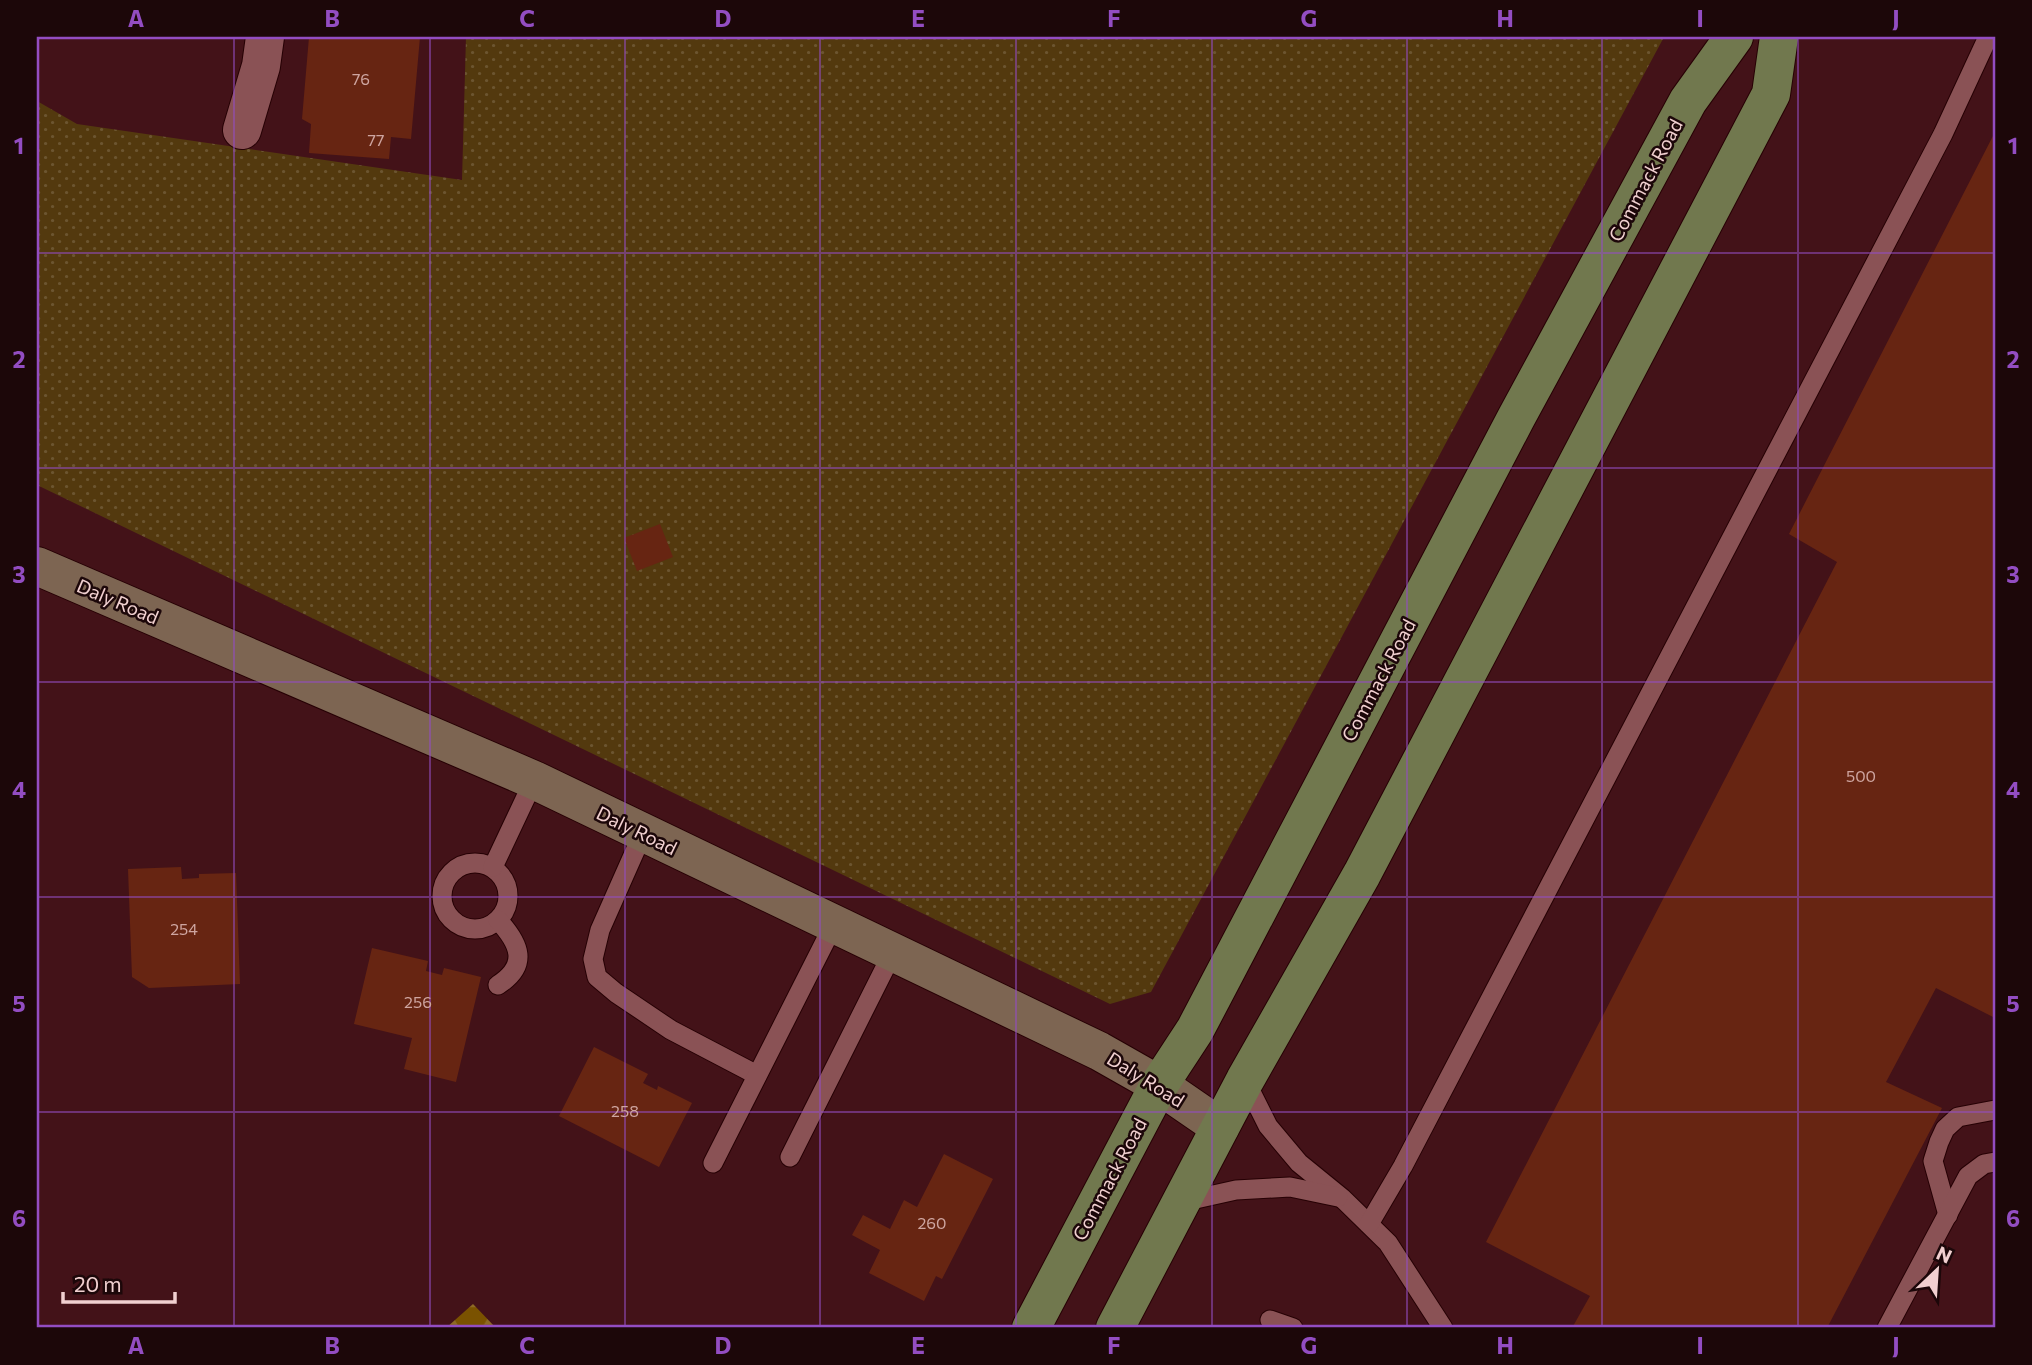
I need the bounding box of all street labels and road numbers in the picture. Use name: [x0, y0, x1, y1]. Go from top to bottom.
street label: Commack Road: [1603, 115, 1687, 245]
street label: Daly Road: [74, 573, 162, 629]
street label: Commack Road: [1336, 615, 1420, 745]
street label: Daly Road: [593, 801, 681, 859]
street label: Daly Road: [1103, 1046, 1189, 1112]
street label: Commack Road: [1067, 1114, 1151, 1244]

